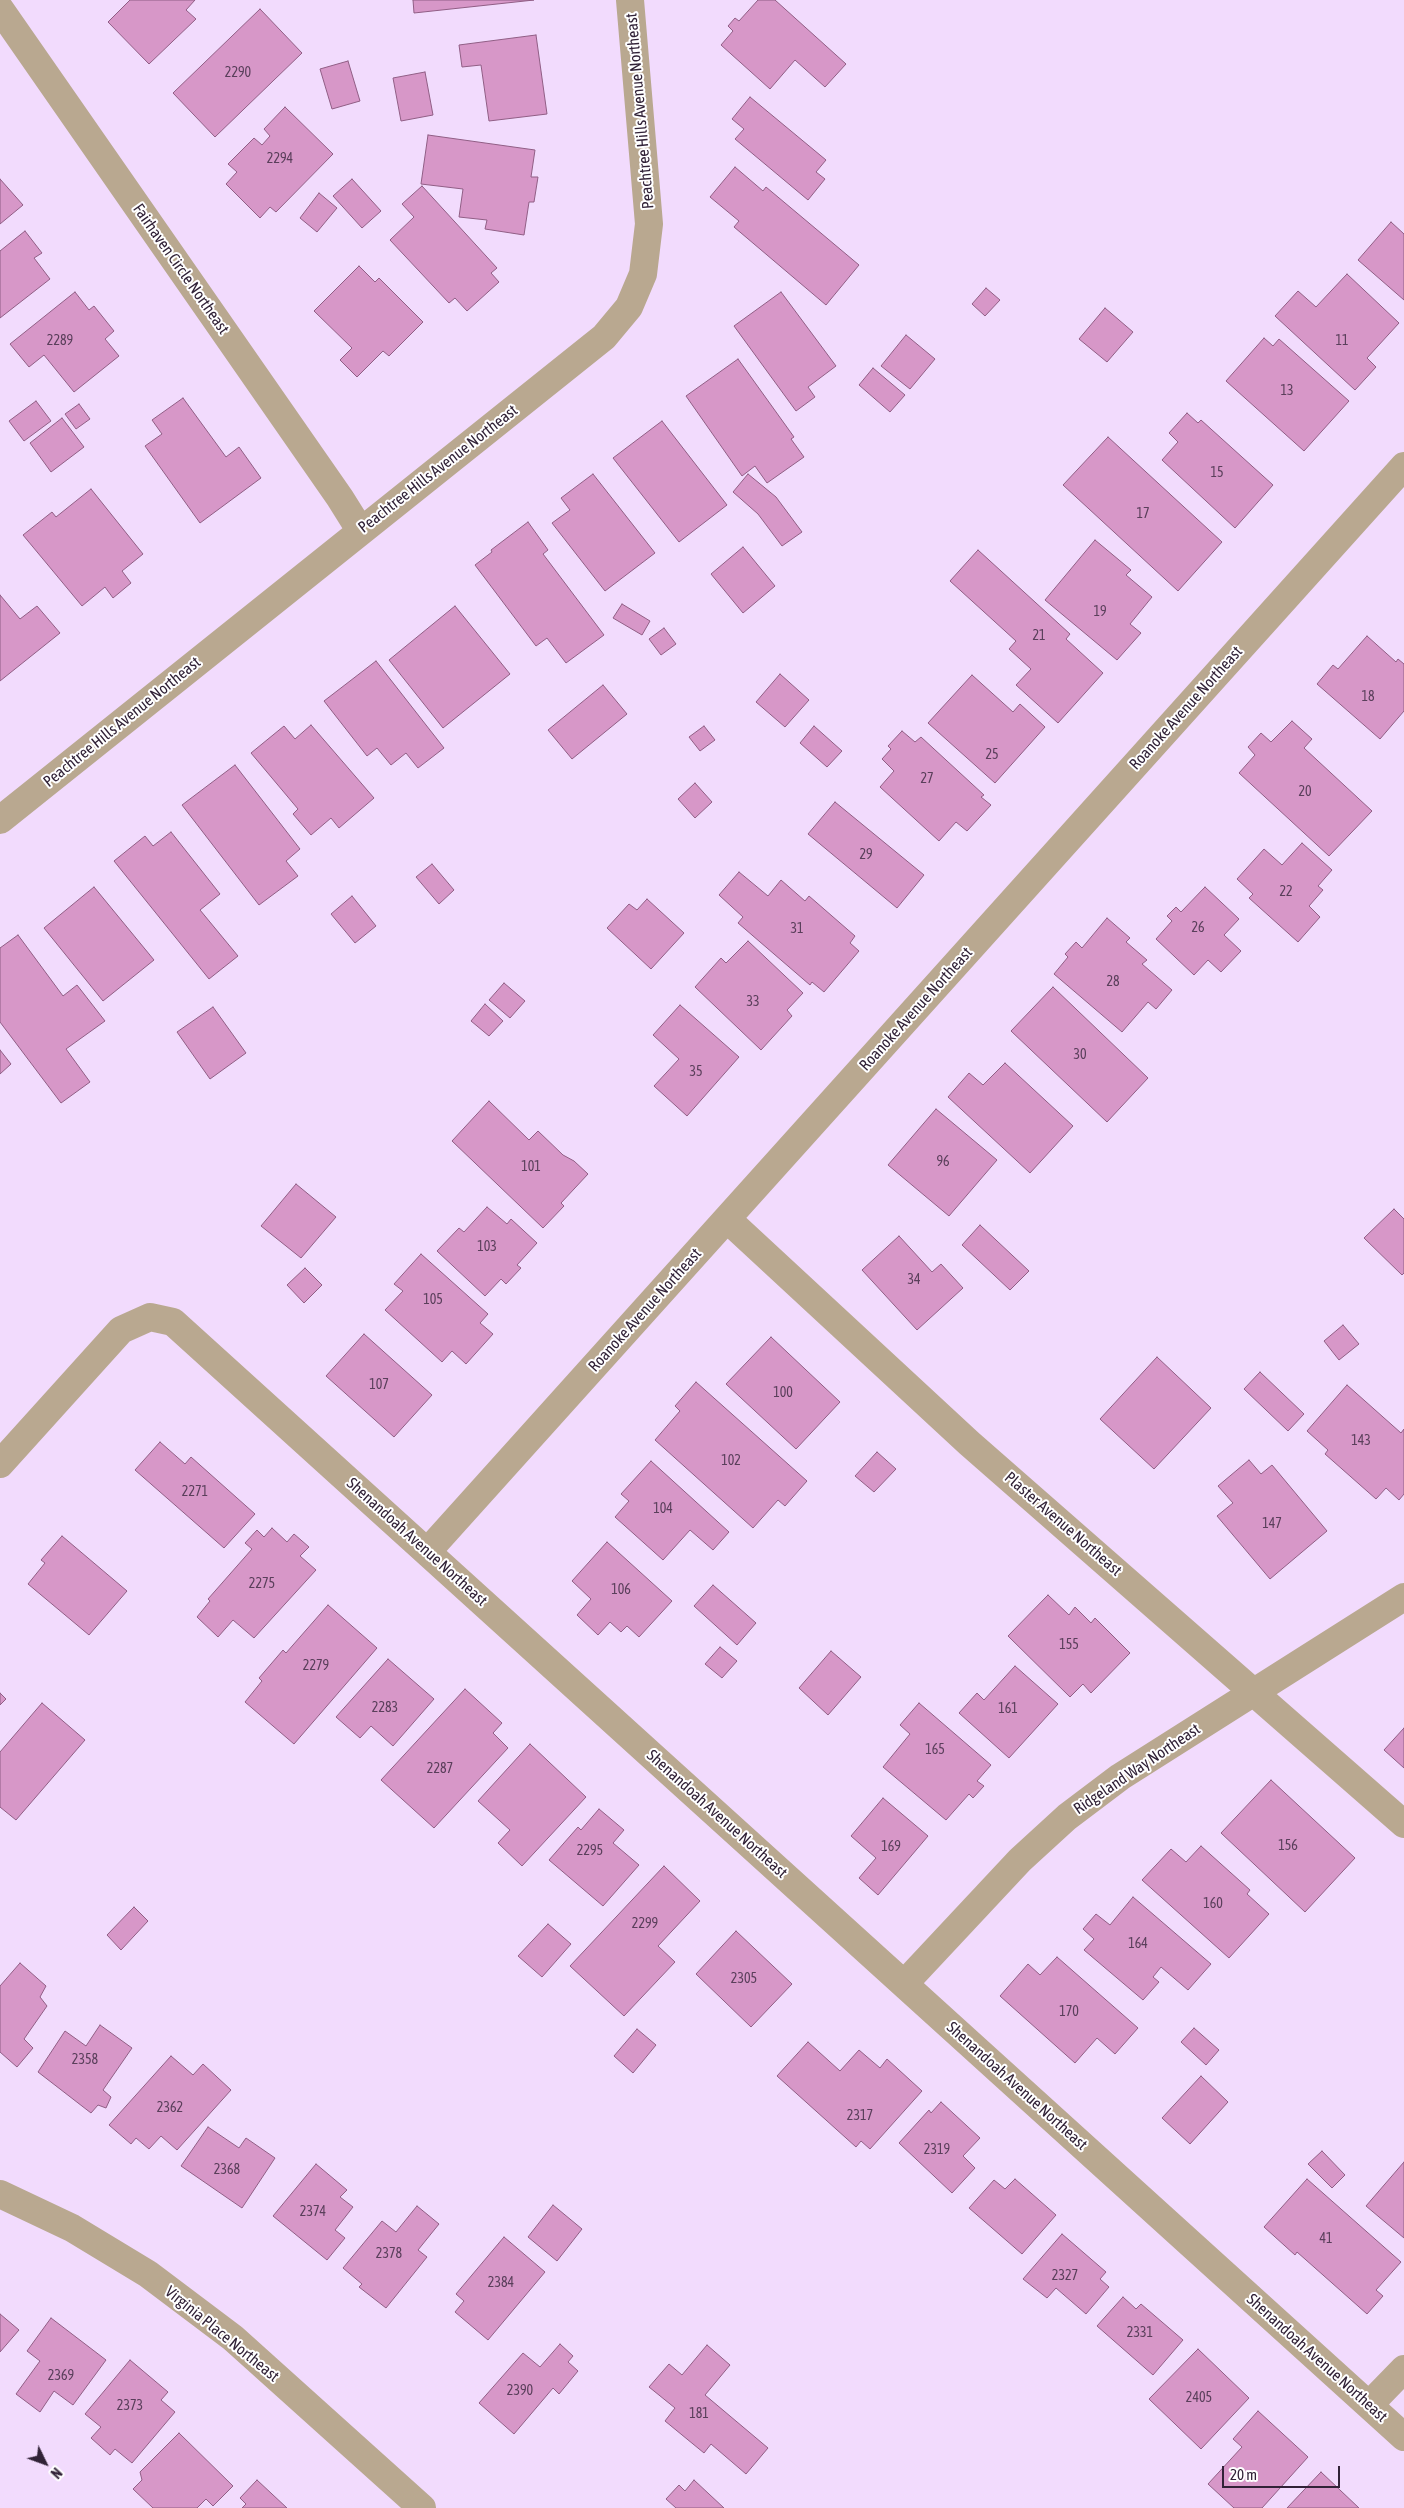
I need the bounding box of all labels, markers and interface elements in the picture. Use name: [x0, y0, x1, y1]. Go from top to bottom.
street label: Peachtree Hills Avenue Northeast: [622, 12, 658, 210]
house number: 2290: [225, 65, 251, 81]
house number: 2294: [267, 151, 293, 167]
street label: Fairhaven Circle Northeast: [129, 200, 233, 338]
house number: 2289: [47, 333, 73, 349]
house number: 11: [1335, 333, 1349, 349]
house number: 13: [1280, 383, 1294, 399]
street label: Peachtree Hills Avenue Northeast: [355, 401, 521, 537]
house number: 15: [1210, 465, 1224, 481]
house number: 17: [1136, 506, 1150, 522]
house number: 19: [1093, 604, 1107, 620]
house number: 21: [1032, 628, 1046, 644]
street label: Roanoke Avenue Northeast: [1125, 642, 1247, 774]
street label: Peachtree Hills Avenue Northeast: [40, 653, 204, 791]
house number: 18: [1361, 689, 1375, 705]
house number: 25: [985, 747, 999, 763]
house number: 27: [920, 771, 934, 787]
house number: 20: [1298, 784, 1312, 800]
house number: 29: [859, 847, 873, 863]
house number: 22: [1279, 884, 1293, 900]
house number: 26: [1191, 920, 1205, 936]
house number: 31: [790, 921, 804, 937]
street label: Roanoke Avenue Northeast: [855, 943, 977, 1075]
house number: 28: [1106, 974, 1120, 990]
house number: 33: [746, 994, 760, 1010]
house number: 30: [1073, 1047, 1087, 1063]
house number: 35: [689, 1064, 703, 1080]
house number: 96: [936, 1154, 950, 1170]
house number: 101: [521, 1159, 541, 1175]
house number: 103: [477, 1239, 497, 1255]
street label: Roanoke Avenue Northeast: [584, 1244, 706, 1376]
house number: 34: [907, 1272, 921, 1288]
house number: 105: [423, 1292, 443, 1308]
house number: 107: [369, 1377, 389, 1393]
house number: 100: [773, 1385, 793, 1401]
house number: 143: [1351, 1433, 1371, 1449]
house number: 102: [721, 1453, 741, 1469]
street label: Plaster Avenue Northeast: [1000, 1468, 1126, 1580]
street label: Shenandoah Avenue Northeast: [343, 1474, 491, 1610]
house number: 2271: [182, 1484, 208, 1500]
house number: 104: [653, 1501, 673, 1517]
house number: 147: [1262, 1516, 1282, 1532]
house number: 2275: [249, 1576, 275, 1592]
house number: 106: [611, 1582, 631, 1598]
house number: 155: [1059, 1637, 1079, 1653]
house number: 2279: [303, 1658, 329, 1674]
house number: 2283: [372, 1700, 398, 1716]
house number: 161: [998, 1701, 1018, 1717]
street label: Ridgeland Way Northeast: [1070, 1720, 1204, 1818]
house number: 165: [925, 1742, 945, 1758]
street label: Shenandoah Avenue Northeast: [643, 1746, 791, 1882]
house number: 2287: [427, 1761, 453, 1777]
house number: 156: [1278, 1838, 1298, 1854]
house number: 169: [881, 1839, 901, 1855]
house number: 2295: [577, 1843, 603, 1859]
house number: 160: [1203, 1896, 1223, 1912]
house number: 2299: [632, 1916, 658, 1932]
house number: 164: [1128, 1936, 1148, 1952]
house number: 2305: [731, 1971, 757, 1987]
house number: 170: [1059, 2004, 1079, 2020]
street label: Shenandoah Avenue Northeast: [943, 2018, 1091, 2154]
house number: 2358: [72, 2052, 98, 2068]
house number: 2362: [157, 2100, 183, 2116]
house number: 2317: [847, 2108, 873, 2124]
house number: 2319: [924, 2142, 950, 2158]
house number: 2368: [214, 2162, 240, 2178]
house number: 2374: [300, 2204, 326, 2220]
house number: 41: [1319, 2231, 1333, 2247]
house number: 2378: [376, 2246, 402, 2262]
house number: 2327: [1052, 2268, 1078, 2284]
house number: 2384: [488, 2275, 514, 2291]
street label: Virginia Place Northeast: [161, 2282, 283, 2386]
street label: Shenandoah Avenue Northeast: [1243, 2290, 1391, 2426]
house number: 2331: [1127, 2325, 1153, 2341]
house number: 2369: [48, 2368, 74, 2384]
house number: 2390: [507, 2383, 533, 2399]
house number: 2405: [1186, 2390, 1212, 2406]
house number: 2373: [117, 2398, 143, 2414]
house number: 181: [689, 2406, 709, 2422]
north arrow: [20, 2438, 70, 2488]
scale bar: [1224, 2456, 1342, 2488]
text: N: [47, 2465, 65, 2481]
text: 20 m: [1230, 2466, 1257, 2483]

